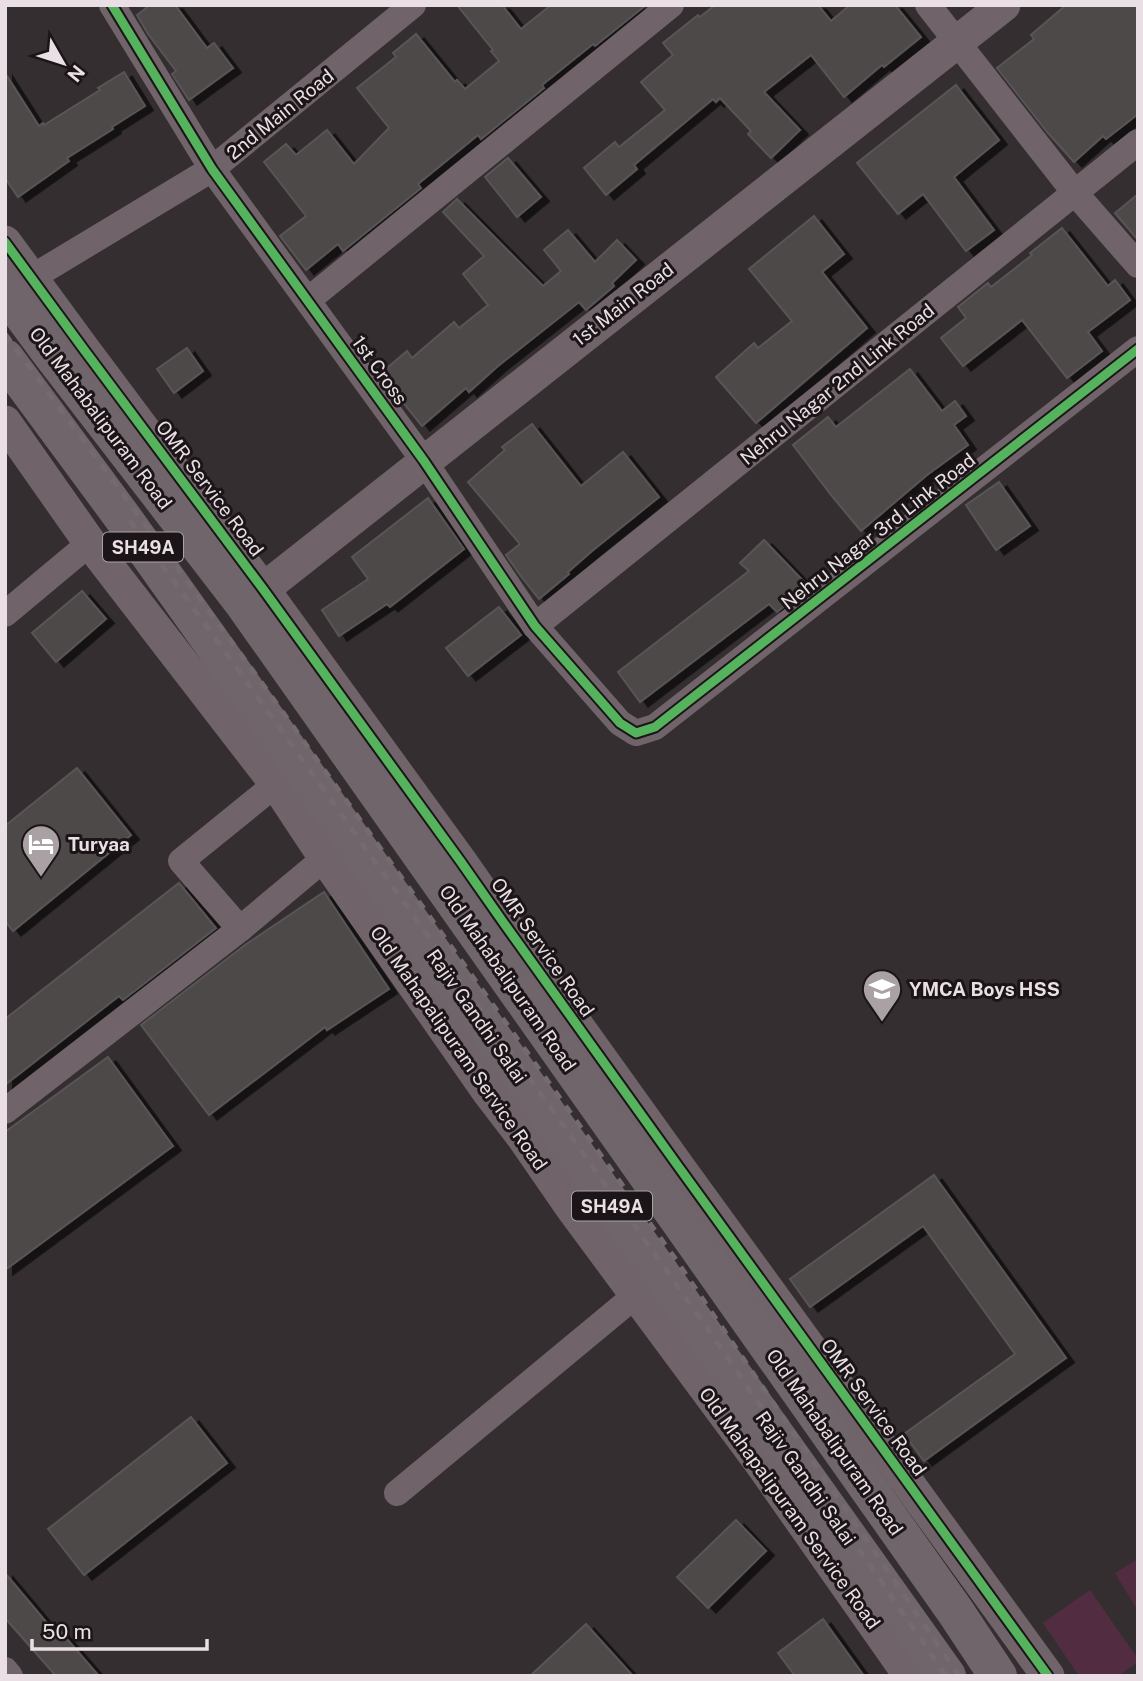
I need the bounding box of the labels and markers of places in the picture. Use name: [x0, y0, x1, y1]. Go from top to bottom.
hotel icon: Turyaa: [20, 823, 62, 878]
place label: Turyaa: [68, 833, 130, 855]
school or university icon: YMCA Boys HSS: [861, 968, 903, 1023]
place label: YMCA Boys HSS: [909, 978, 1060, 1000]

